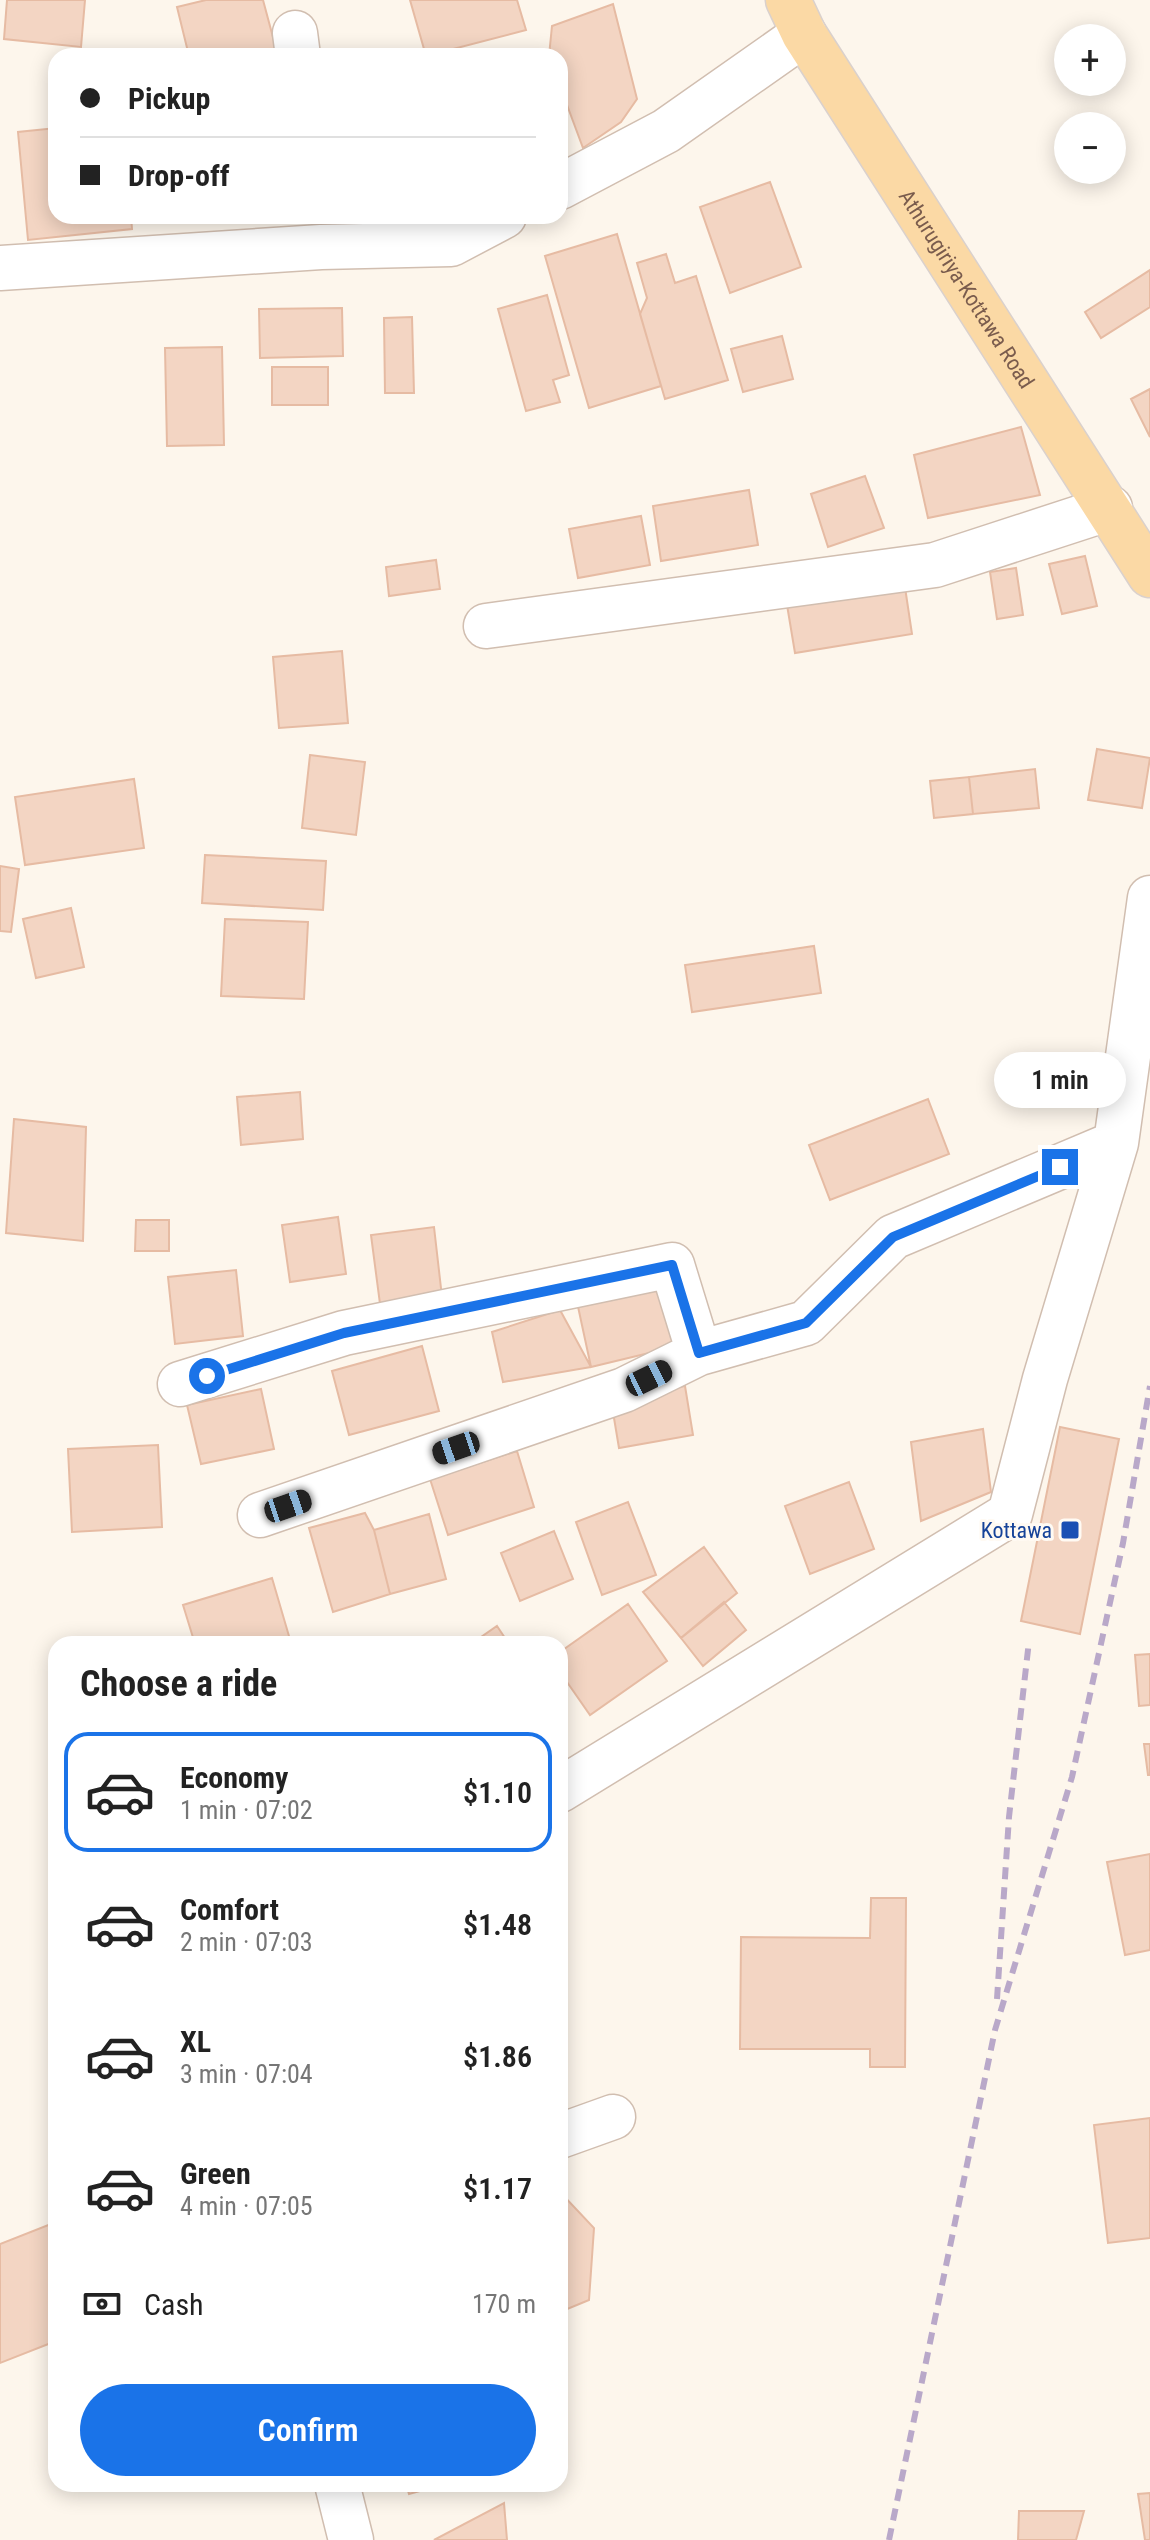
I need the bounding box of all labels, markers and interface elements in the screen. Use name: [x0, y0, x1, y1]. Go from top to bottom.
map controls: [1054, 24, 1126, 184]
button: +: [1054, 24, 1126, 96]
text: Pickup: [128, 81, 210, 116]
button: −: [1054, 112, 1126, 184]
text: Drop-off: [128, 158, 230, 193]
street label: Athurugiriya-Kottawa Road: [894, 185, 1039, 393]
callout: 1 min: [994, 1051, 1126, 1107]
text: 1 min: [1031, 1065, 1089, 1095]
route end: [1042, 1149, 1078, 1185]
car: [622, 1357, 676, 1399]
route start: [189, 1358, 225, 1394]
car: [429, 1429, 483, 1467]
car: [261, 1487, 315, 1525]
place label: Kottawa: [981, 1518, 1052, 1543]
marker: Kottawa: [1059, 1519, 1081, 1541]
text: Choose a ride: [80, 1663, 277, 1705]
icon: car: [84, 1756, 156, 1828]
text: Economy: [180, 1760, 288, 1795]
text: $1.10: [463, 1775, 532, 1810]
text: 1 min · 07:02: [180, 1795, 313, 1825]
icon: car: [84, 1888, 156, 1960]
text: Comfort: [180, 1892, 279, 1927]
text: $1.48: [463, 1907, 532, 1942]
text: 2 min · 07:03: [180, 1927, 313, 1957]
icon: car: [84, 2020, 156, 2092]
text: XL: [180, 2024, 211, 2059]
text: $1.86: [463, 2039, 532, 2074]
text: 3 min · 07:04: [180, 2059, 313, 2089]
icon: car: [84, 2152, 156, 2224]
text: Green: [180, 2156, 251, 2191]
text: $1.17: [463, 2171, 532, 2206]
text: 4 min · 07:05: [180, 2191, 313, 2221]
icon: cash: [80, 2282, 124, 2326]
text: Cash: [144, 2287, 204, 2322]
text: 170 m: [472, 2289, 536, 2319]
button: Confirm: [80, 2384, 536, 2476]

